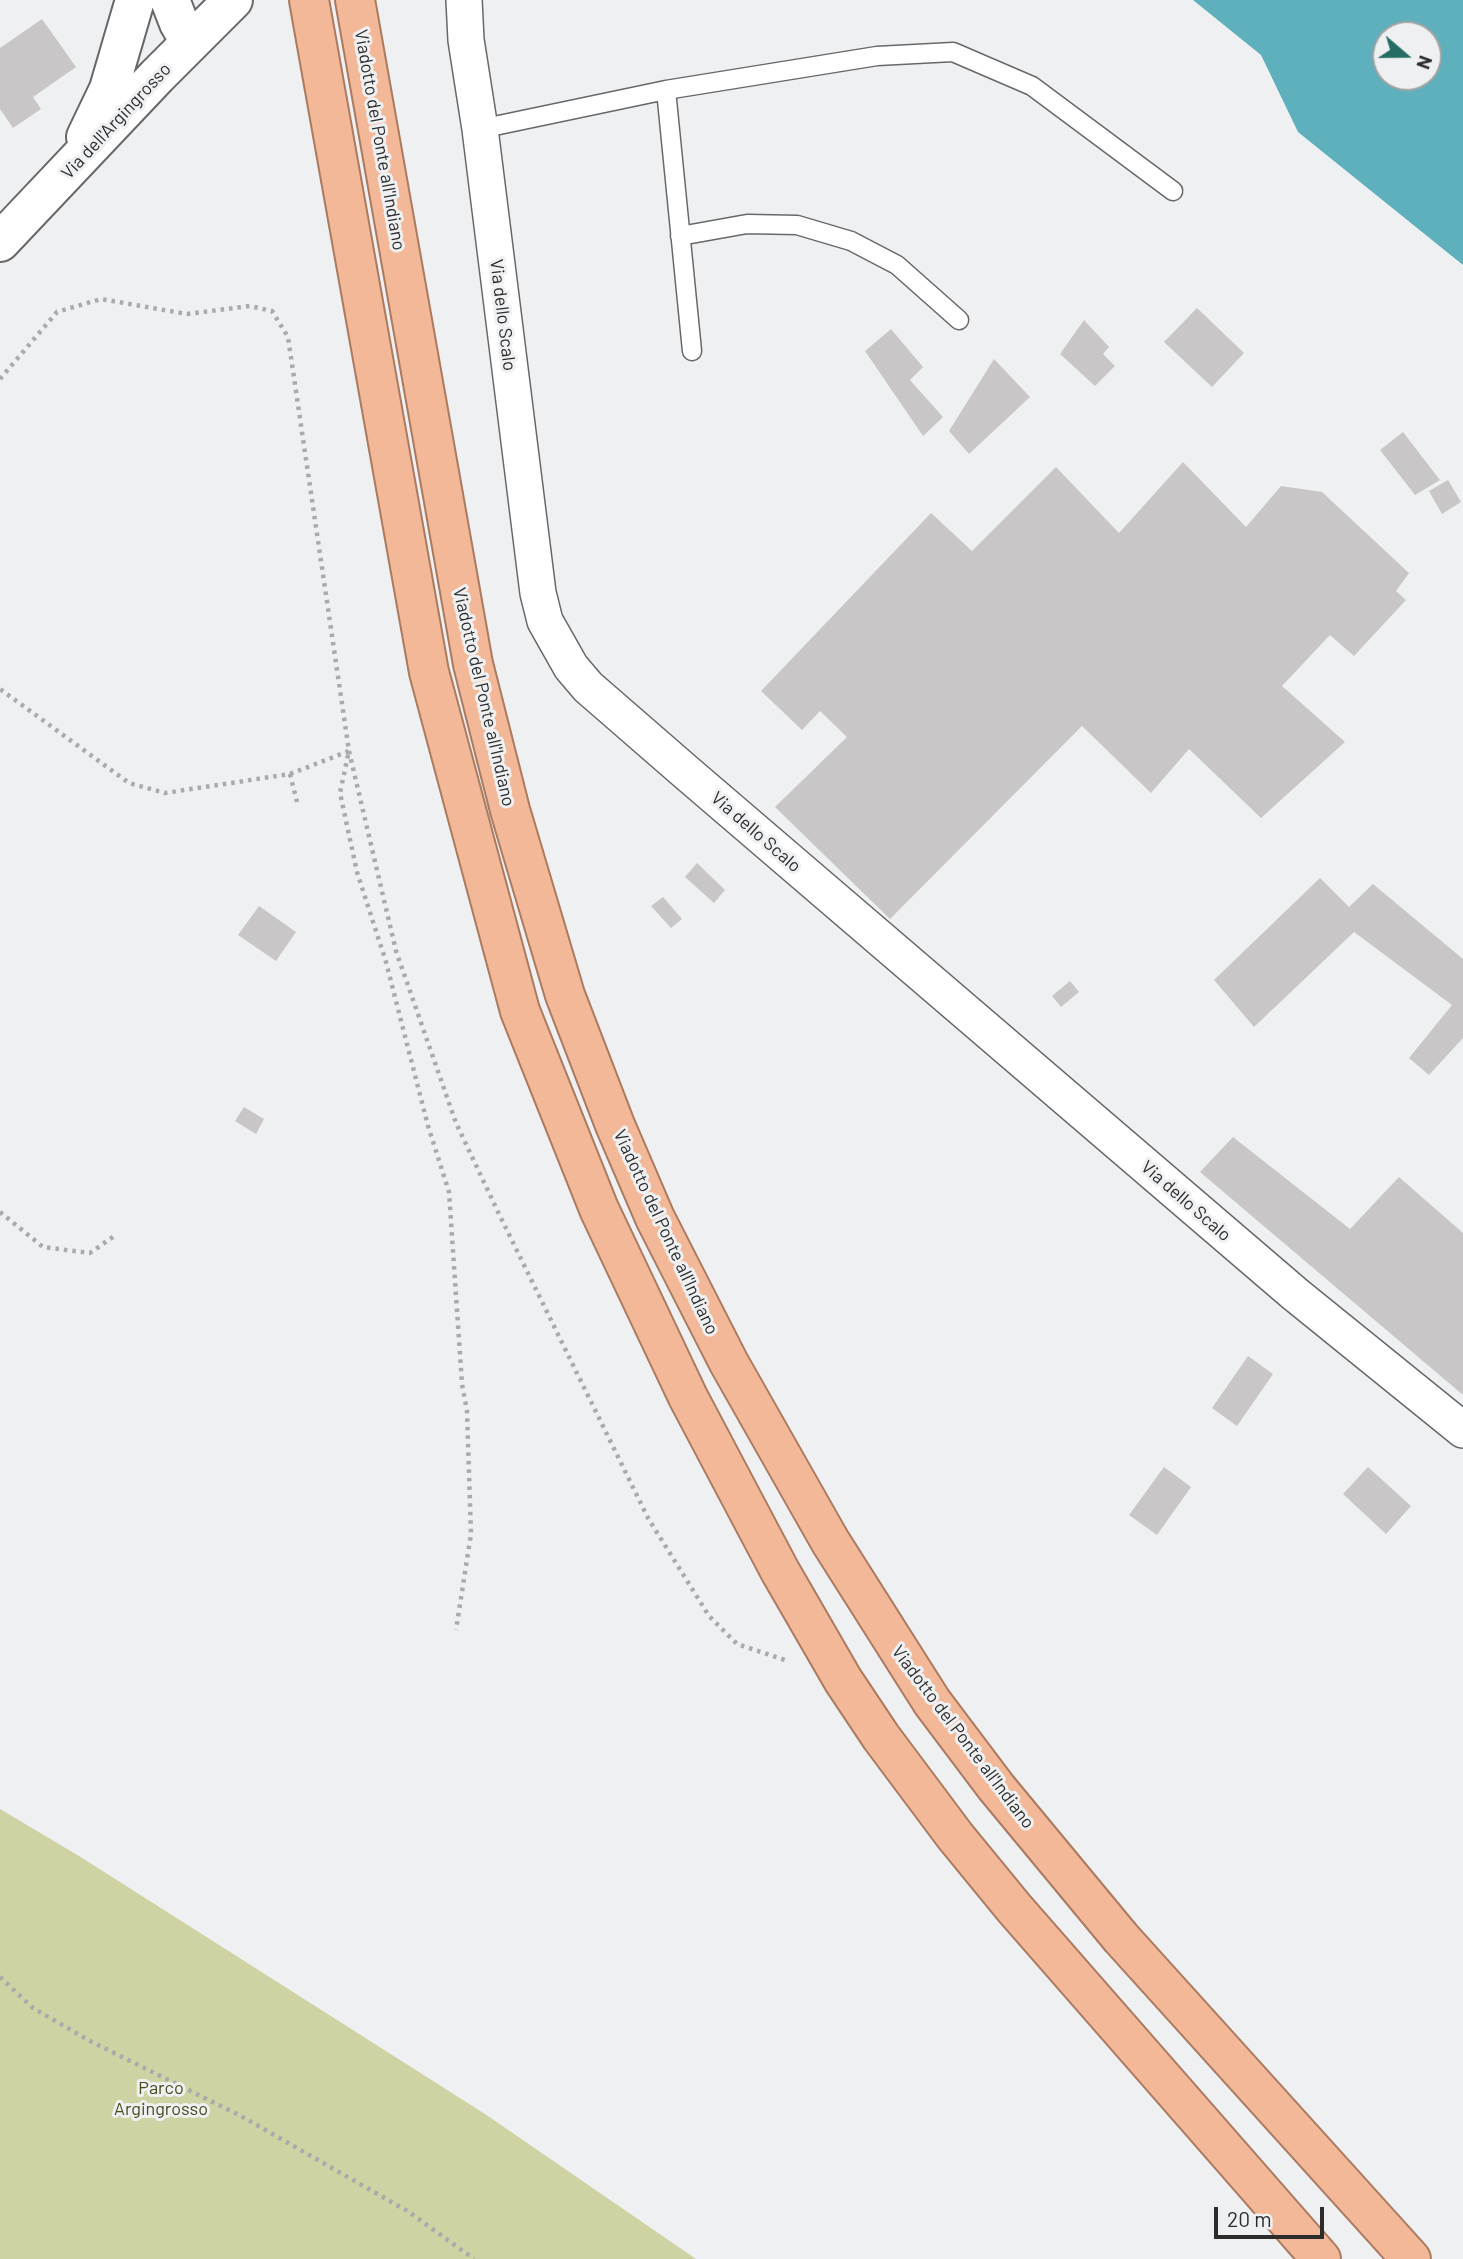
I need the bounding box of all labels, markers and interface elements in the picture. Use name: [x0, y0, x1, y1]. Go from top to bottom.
north arrow: [1372, 21, 1442, 91]
street label: Viadotto del Ponte all'Indiano: [350, 28, 410, 252]
text: N: [1412, 53, 1438, 73]
street label: Via dell'Argingrosso: [57, 58, 175, 184]
street label: Via dello Scalo: [485, 258, 521, 372]
street label: Viadotto del Ponte all'Indiano: [448, 586, 520, 808]
street label: Via dello Scalo: [707, 787, 805, 877]
street label: Viadotto del Ponte all'Indiano: [609, 1126, 723, 1338]
street label: Via dello Scalo: [1137, 1156, 1235, 1246]
street label: Viadotto del Ponte all'Indiano: [887, 1641, 1039, 1833]
park label: Parco Argingrosso: [114, 2077, 208, 2120]
scale bar: [1218, 2192, 1328, 2236]
text: 20 m: [1227, 2206, 1272, 2231]

